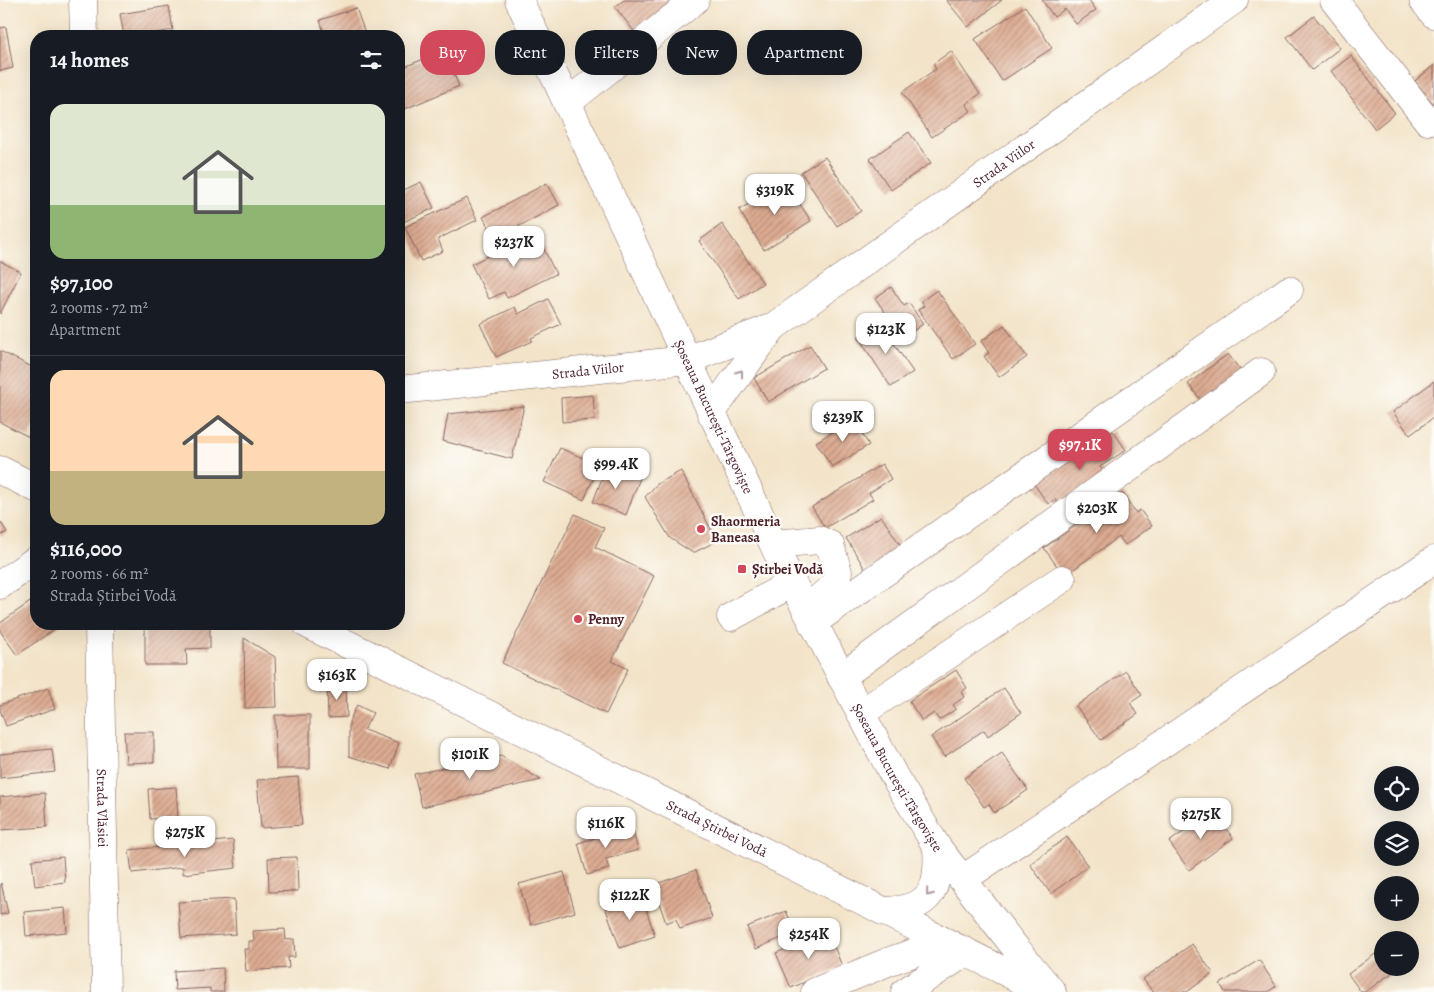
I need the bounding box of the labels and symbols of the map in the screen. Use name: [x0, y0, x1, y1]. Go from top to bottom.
street label: Strada Viilor: [969, 135, 1040, 192]
pin: $319K: [740, 174, 810, 216]
pin: $237K: [479, 226, 549, 268]
pin: $123K: [851, 312, 921, 355]
street label: Șoseaua București-Târgoviște: [669, 337, 758, 497]
street label: Strada Viilor: [551, 358, 626, 384]
one-way arrow: [734, 369, 743, 379]
pin: $239K: [808, 400, 878, 443]
pin: $97.1K: [1039, 428, 1121, 471]
pin: $99.4K: [575, 448, 657, 490]
pin: $203K: [1062, 492, 1132, 534]
place label: Shaormeria Baneasa: [711, 512, 781, 547]
marker: Shaormeria Baneasa: [695, 523, 707, 535]
place label: Știrbei Vodă: [752, 560, 824, 579]
marker: Știrbei Vodă: [736, 563, 748, 575]
place label: Penny: [588, 610, 625, 629]
marker: Penny: [572, 613, 584, 625]
pin: $163K: [302, 658, 372, 701]
street label: Șoseaua București-Târgoviște: [847, 700, 947, 856]
pin: $101K: [435, 738, 505, 780]
street label: Strada Vlăsiei: [92, 768, 112, 848]
street label: Strada Știrbei Vodă: [663, 795, 771, 862]
pin: $275K: [1166, 798, 1236, 840]
pin: $116K: [571, 806, 641, 849]
pin: $275K: [150, 816, 220, 858]
pin: $122K: [595, 878, 665, 921]
one-way arrow: [925, 887, 934, 896]
pin: $254K: [774, 918, 844, 960]

